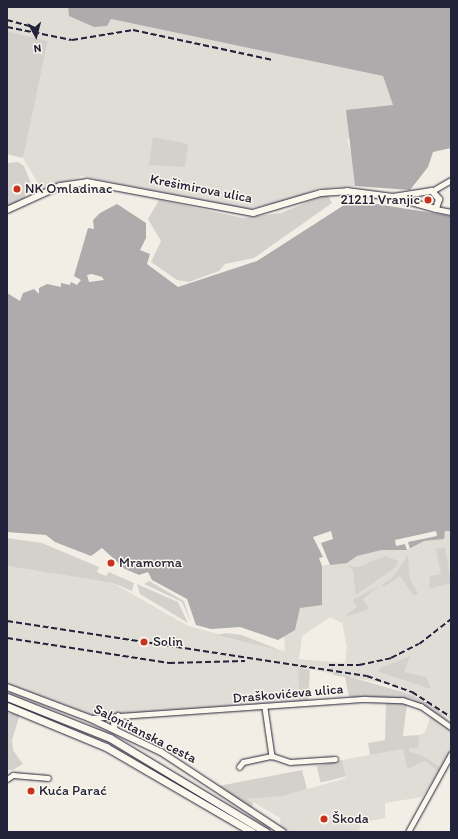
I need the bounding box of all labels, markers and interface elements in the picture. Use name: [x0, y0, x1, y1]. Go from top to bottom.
north arrow: [16, 16, 56, 56]
text: N: [33, 42, 42, 55]
street label: Krešimirova ulica: [148, 171, 254, 207]
place label: NK Omladinac: [25, 181, 112, 197]
marker: NK Omladinac: [12, 184, 22, 194]
place label: 21211 Vranjic: [340, 192, 420, 208]
marker: 21211 Vranjic: [423, 195, 433, 205]
place label: Mramorna: [119, 555, 182, 571]
marker: Mramorna: [106, 558, 116, 568]
place label: Solin: [153, 634, 183, 650]
marker: Solin: [138, 636, 150, 648]
street label: Draškovićeva ulica: [232, 681, 344, 707]
street label: Salonitanska cesta: [91, 701, 199, 767]
place label: Kuća Parać: [39, 783, 106, 799]
marker: Kuća Parać: [26, 786, 36, 796]
place label: Škoda: [332, 811, 369, 827]
marker: Škoda: [319, 814, 329, 824]

